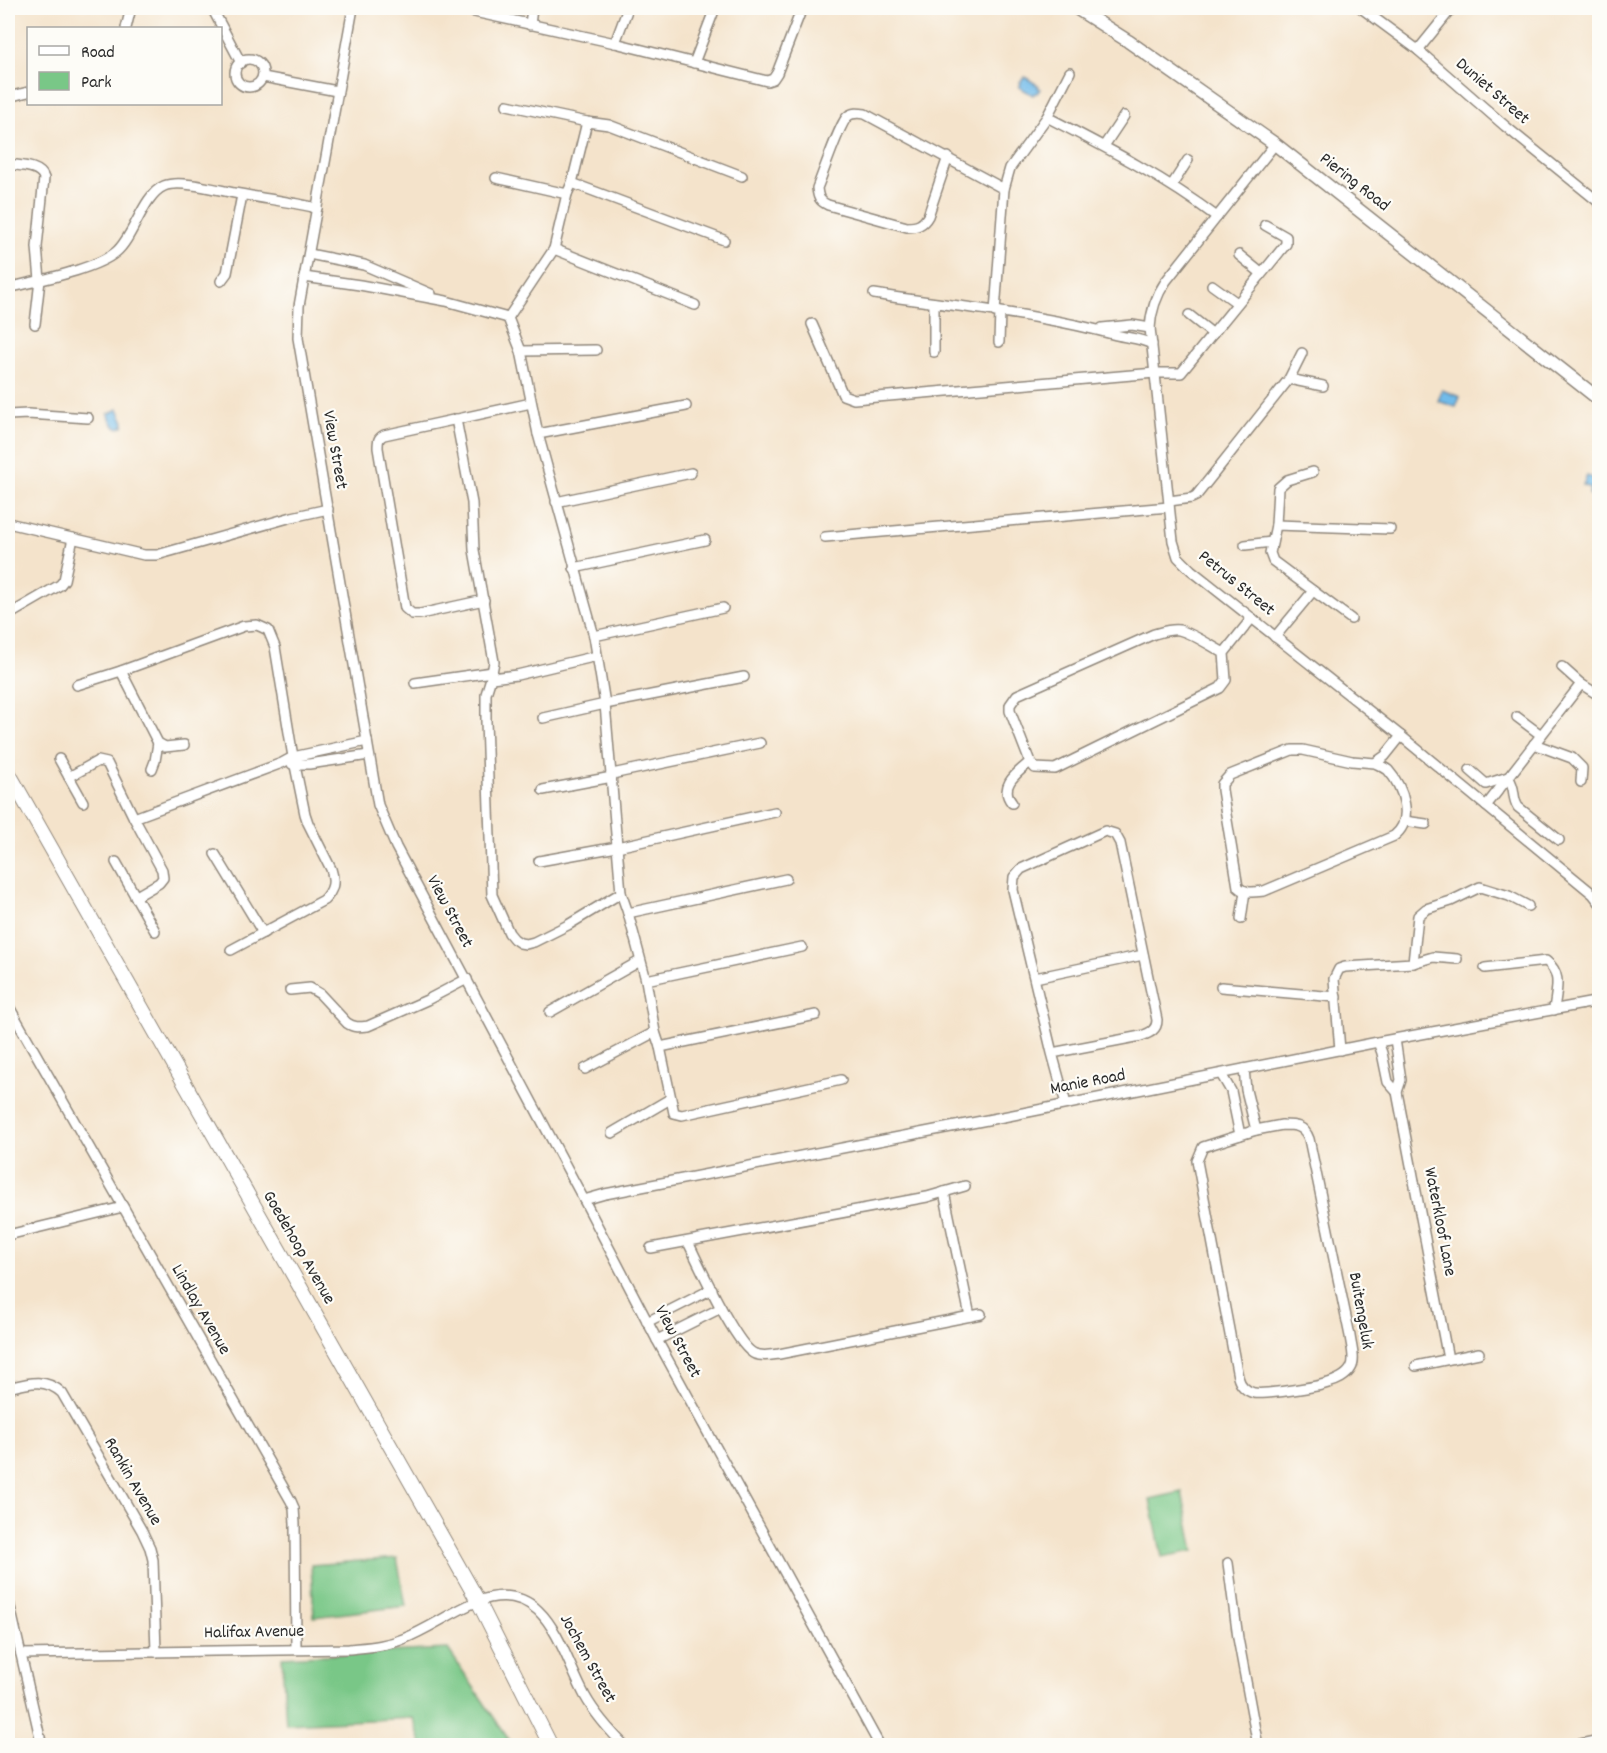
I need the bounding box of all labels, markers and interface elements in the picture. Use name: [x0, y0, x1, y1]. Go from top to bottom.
legend: [27, 27, 222, 105]
text: Road: [81, 41, 115, 66]
street label: Duniet Street: [1449, 53, 1535, 132]
text: Park: [81, 71, 112, 96]
street label: Piering Road: [1313, 147, 1395, 219]
street label: View Street: [315, 409, 353, 492]
street label: Petrus Street: [1192, 545, 1280, 623]
street label: View Street: [419, 871, 479, 953]
street label: Manie Road: [1048, 1063, 1128, 1103]
street label: Waterkloof Lane: [1416, 1166, 1462, 1279]
street label: Goedehoop Avenue: [255, 1187, 341, 1309]
street label: Lindlay Avenue: [164, 1260, 236, 1360]
street label: Buitengeluk: [1341, 1271, 1379, 1351]
street label: View Street: [647, 1301, 707, 1383]
street label: Rankin Avenue: [97, 1433, 167, 1531]
street label: Jochem Street: [552, 1610, 622, 1708]
street label: Halifax Avenue: [204, 1620, 304, 1646]

